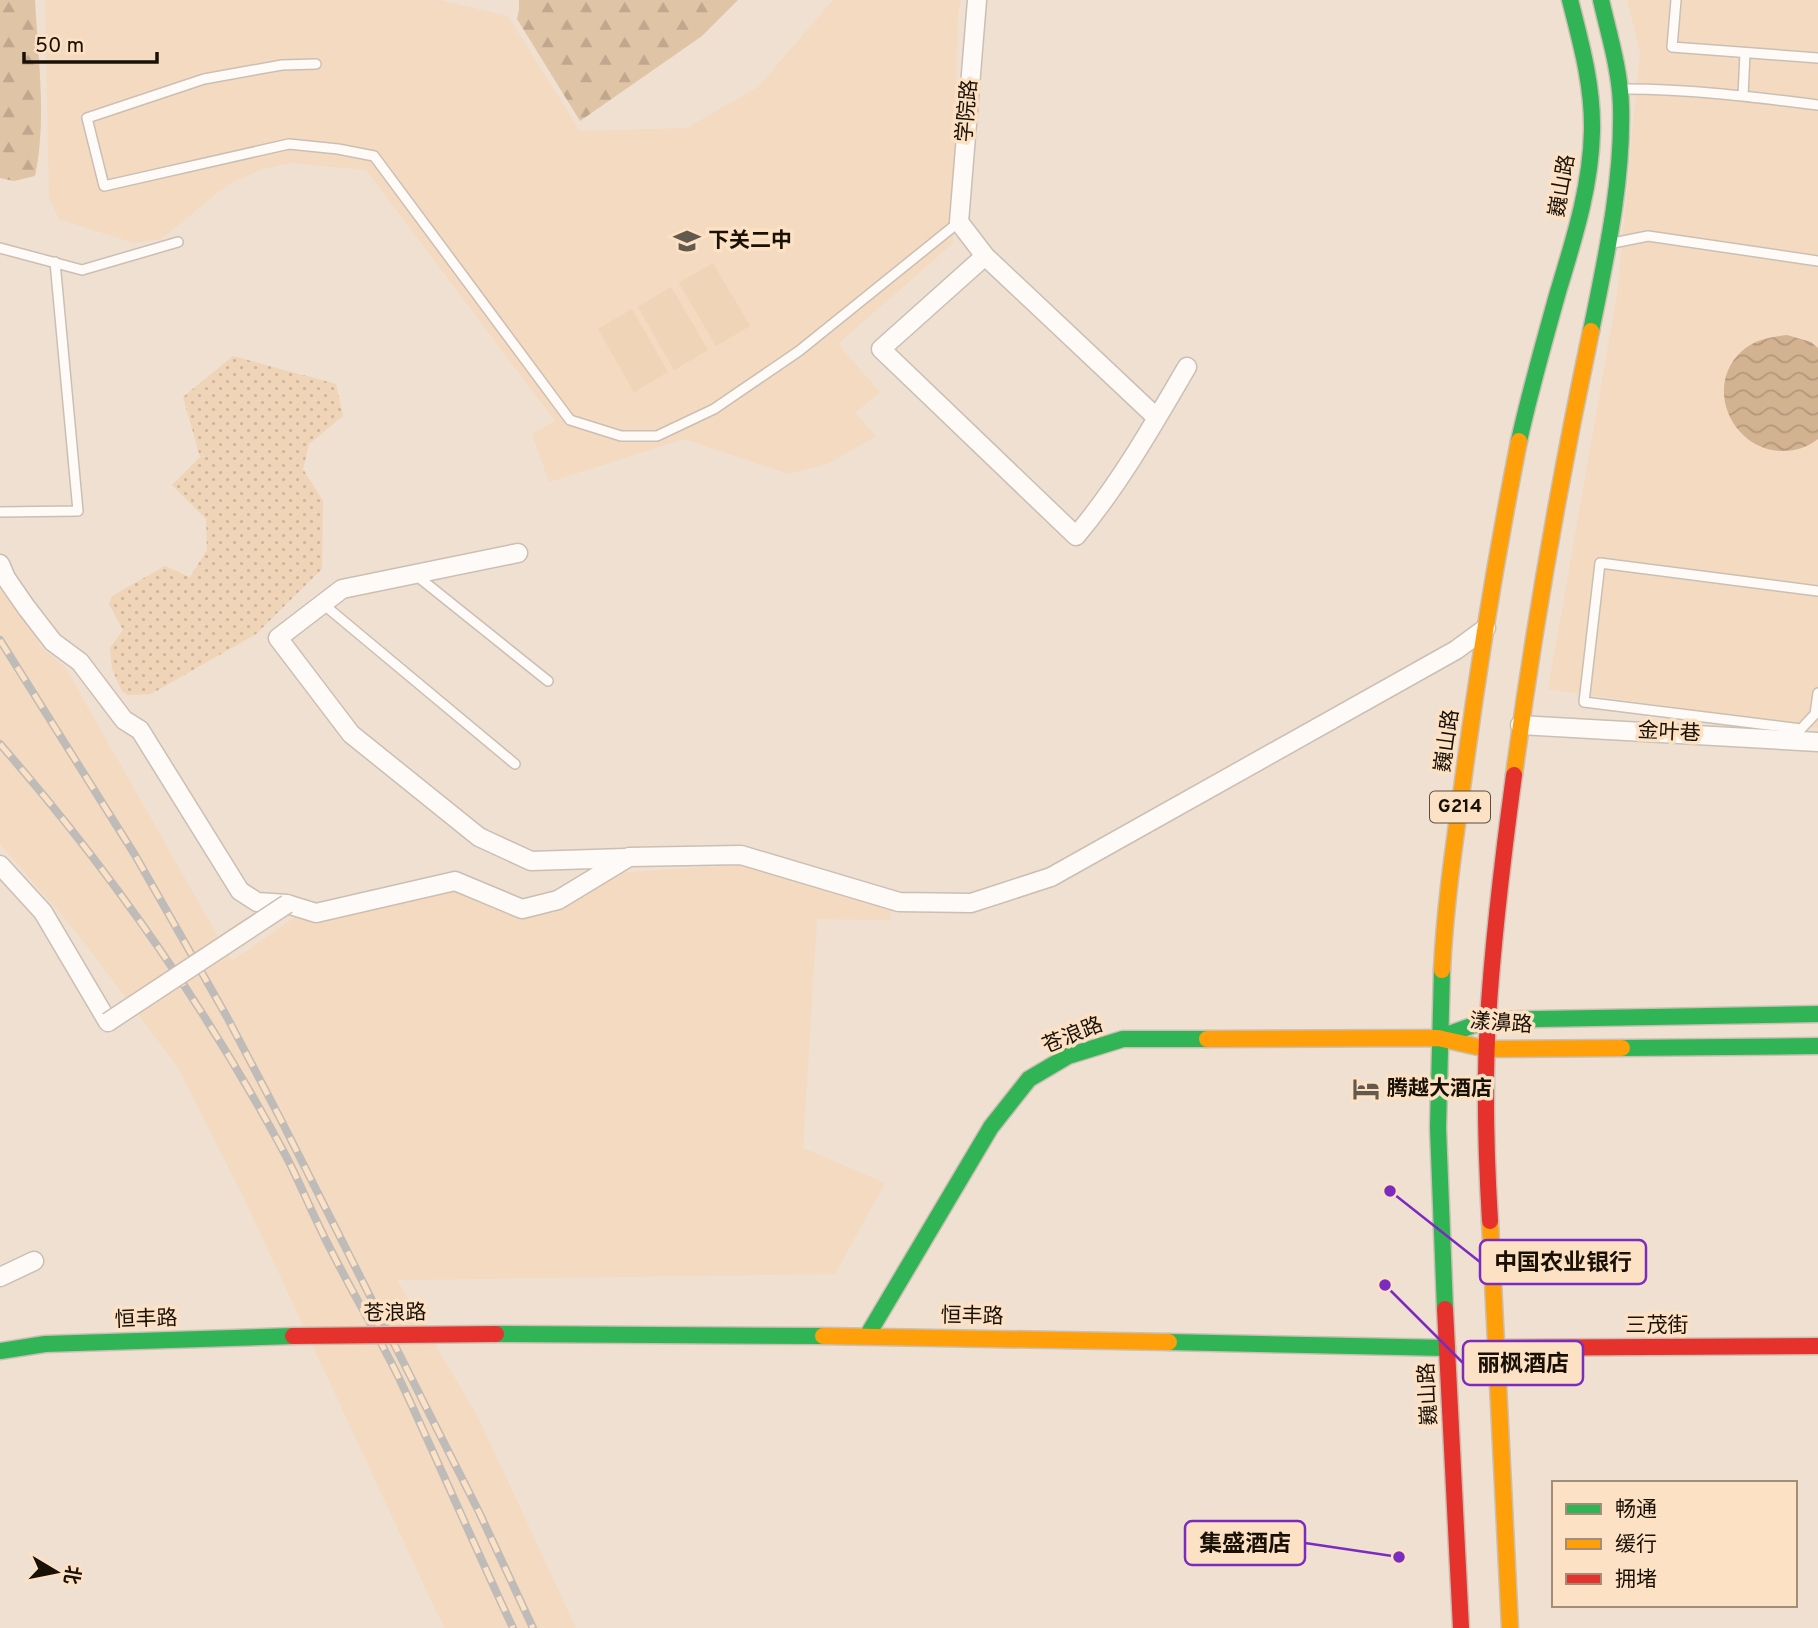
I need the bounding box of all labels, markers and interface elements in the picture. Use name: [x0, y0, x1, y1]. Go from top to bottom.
scale bar: [24, 21, 158, 65]
text: 50 m: [35, 33, 84, 60]
street label: 学院路: [952, 78, 984, 144]
street label: 巍山路: [1544, 153, 1582, 219]
school or university icon: 下关二中: [672, 226, 702, 256]
place label: 下关二中: [708, 228, 792, 255]
street label: 巍山路: [1430, 708, 1466, 774]
street label: 金叶巷: [1637, 718, 1701, 748]
road number: G214: [1430, 792, 1490, 822]
street label: 漾濞路: [1469, 1008, 1533, 1040]
street label: 苍浪路: [1039, 1012, 1107, 1060]
hotel icon: 腾越大酒店: [1351, 1074, 1381, 1104]
place label: 腾越大酒店: [1387, 1076, 1492, 1103]
callout: 中国农业银行: [1480, 1240, 1646, 1284]
text: 中国农业银行: [1494, 1250, 1632, 1279]
street label: 苍浪路: [363, 1300, 427, 1328]
street label: 恒丰路: [940, 1303, 1004, 1331]
street label: 恒丰路: [114, 1305, 178, 1335]
street label: 三茂街: [1626, 1313, 1689, 1340]
callout: 丽枫酒店: [1463, 1341, 1583, 1385]
text: 丽枫酒店: [1477, 1351, 1569, 1380]
street label: 巍山路: [1414, 1362, 1444, 1426]
legend: [1552, 1481, 1797, 1607]
text: 畅通: [1615, 1497, 1657, 1524]
callout: 集盛酒店: [1185, 1521, 1305, 1565]
text: 集盛酒店: [1199, 1531, 1291, 1560]
text: 缓行: [1615, 1532, 1657, 1559]
north arrow: [21, 1537, 91, 1607]
text: 北: [57, 1563, 84, 1586]
text: 拥堵: [1615, 1567, 1657, 1594]

